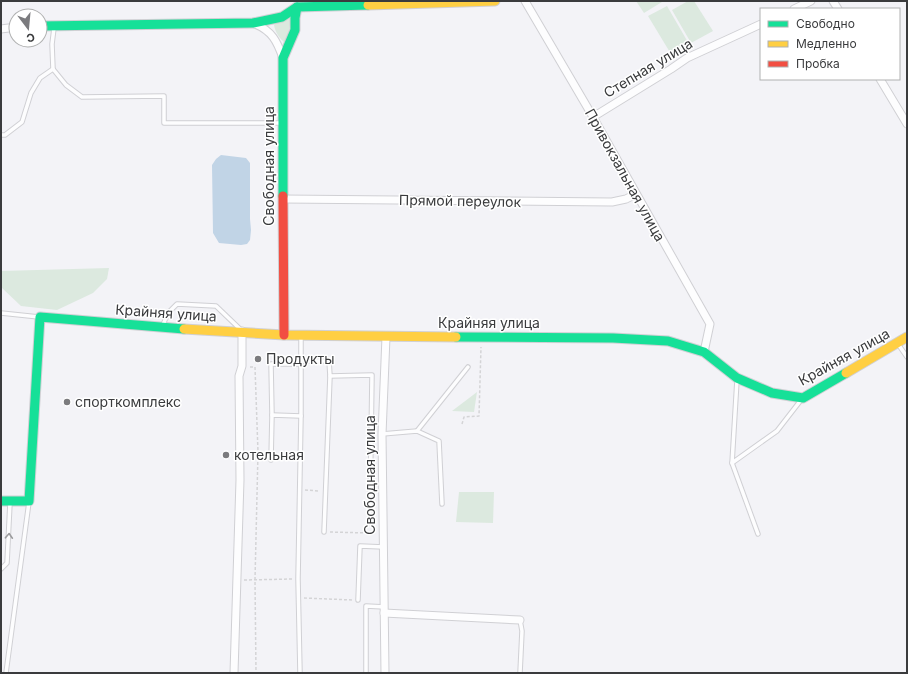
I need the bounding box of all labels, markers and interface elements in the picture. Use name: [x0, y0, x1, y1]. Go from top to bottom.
north arrow: [8, 8, 48, 48]
legend: [760, 8, 900, 80]
text: Свободно: [796, 16, 855, 31]
text: С: [25, 30, 37, 45]
street label: Степная улица: [600, 34, 695, 101]
text: Медленно: [796, 36, 857, 51]
text: Пробка: [796, 56, 840, 71]
street label: Привокзальная улица: [582, 105, 669, 244]
street label: Свободная улица: [260, 106, 277, 226]
street label: Прямой переулок: [399, 191, 522, 210]
street label: Крайняя улица: [115, 300, 217, 325]
street label: Крайняя улица: [438, 314, 540, 331]
street label: Крайняя улица: [795, 324, 892, 389]
place label: Продукты: [266, 350, 335, 367]
marker: Продукты: [253, 354, 263, 364]
place label: спорткомплекс: [75, 393, 181, 410]
marker: спорткомплекс: [62, 397, 72, 407]
street label: Свободная улица: [361, 415, 378, 535]
place label: котельная: [234, 446, 304, 463]
marker: котельная: [221, 450, 231, 460]
one-way arrow: [4, 533, 13, 539]

